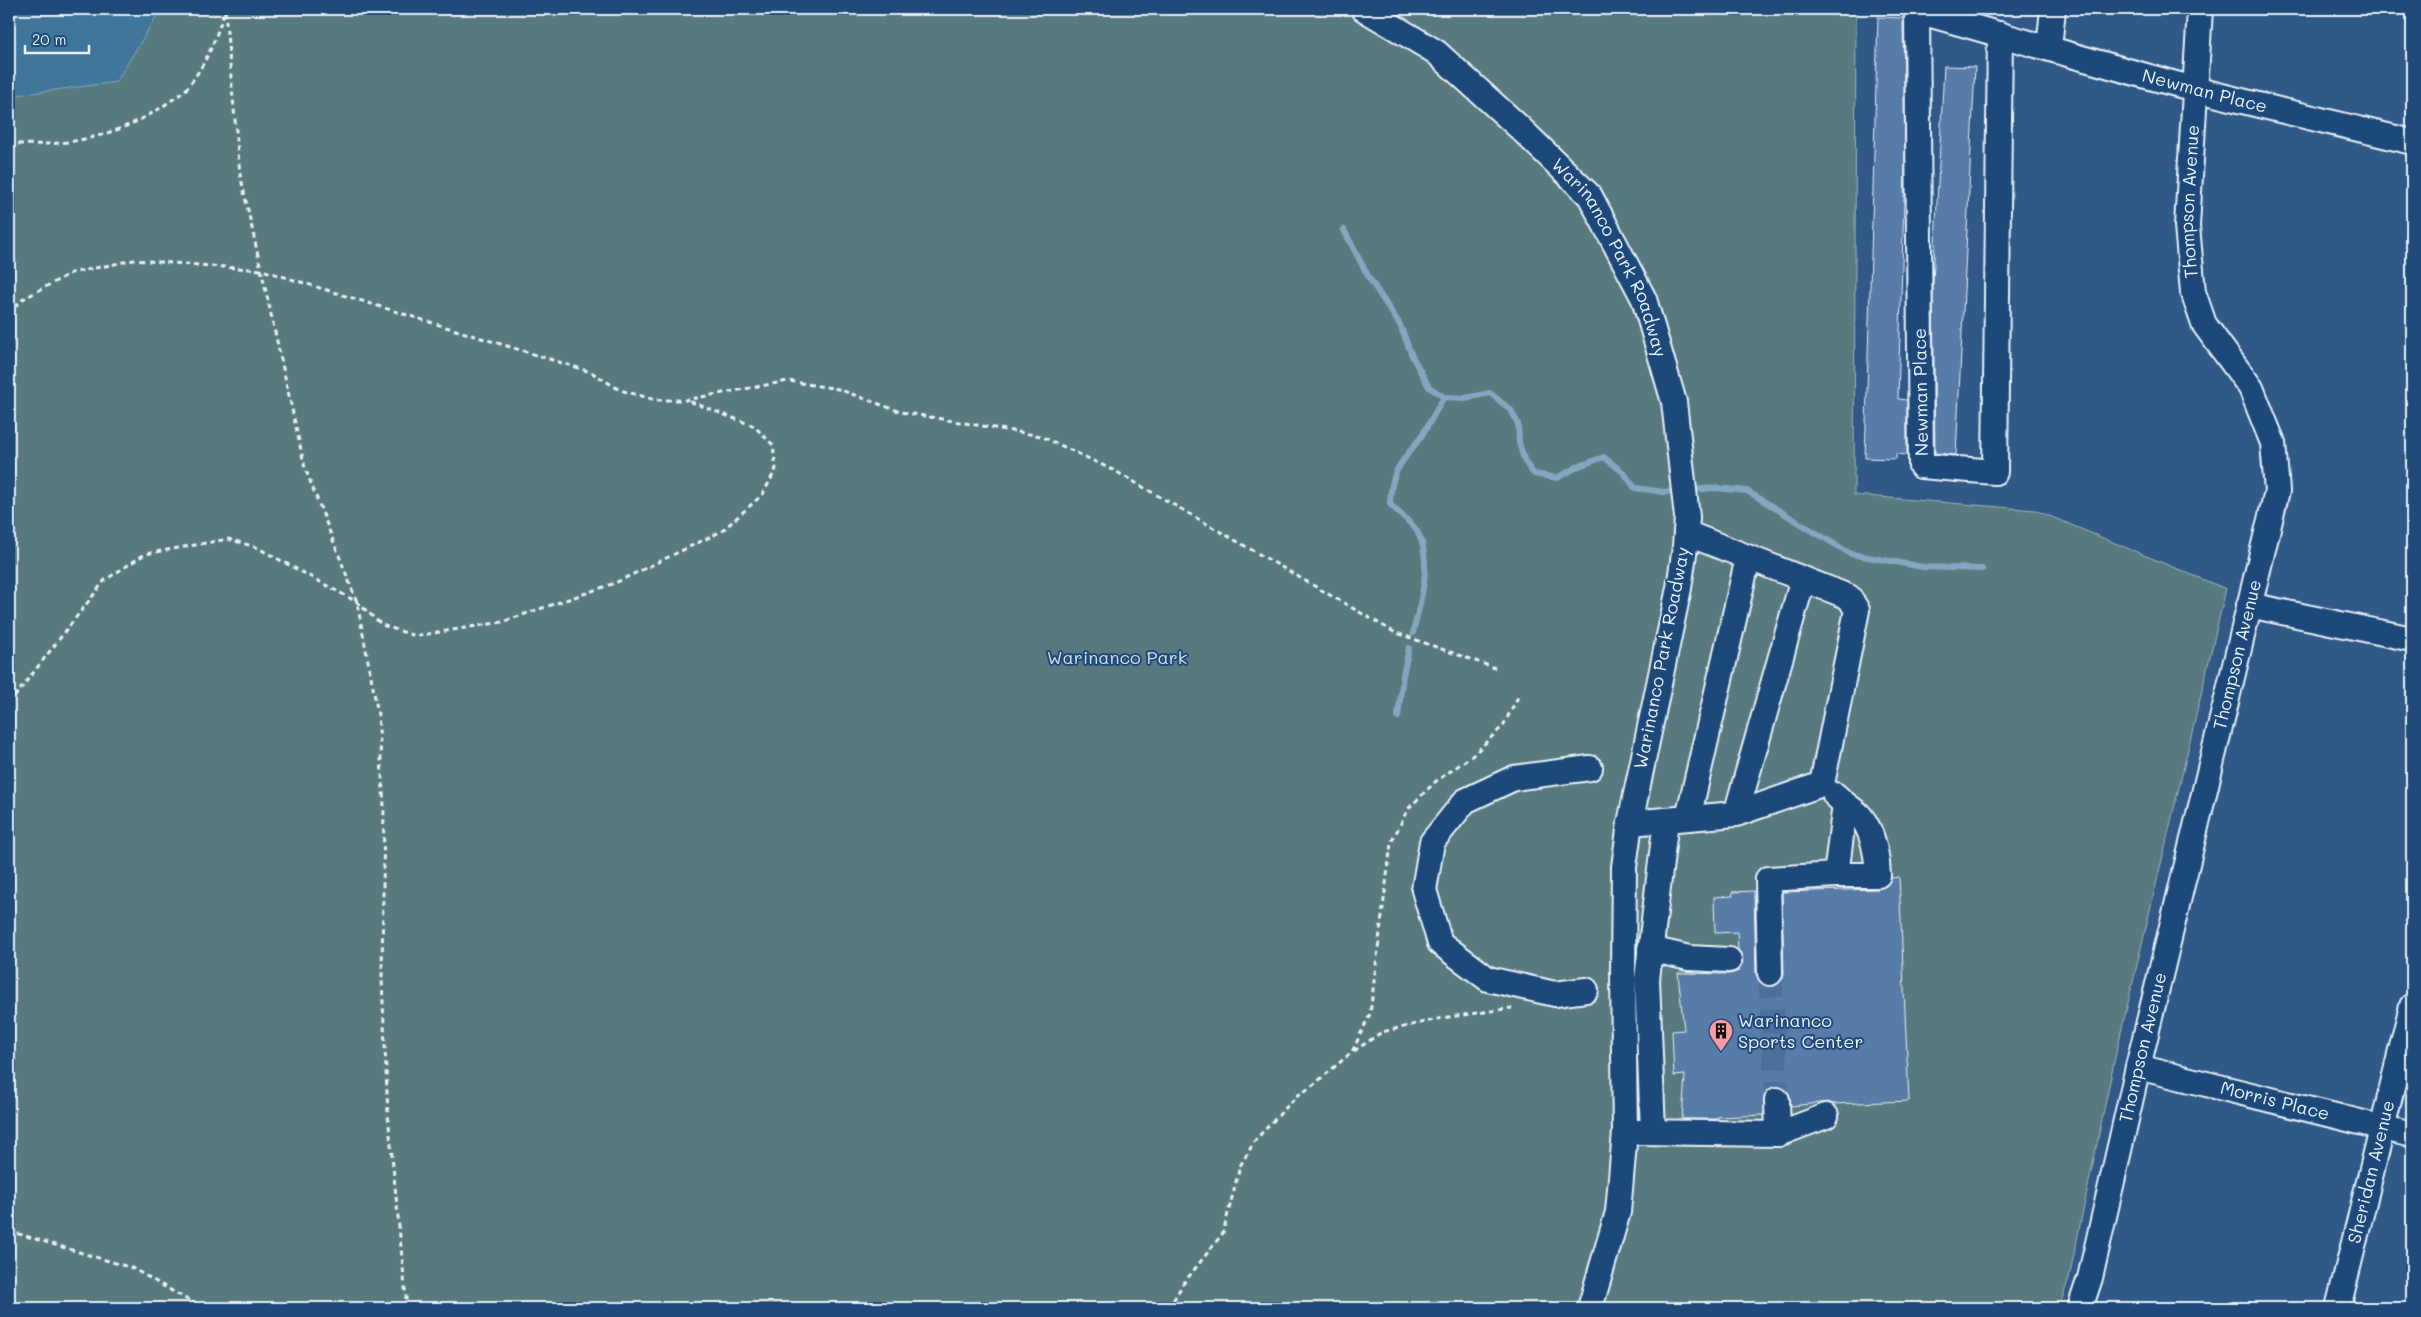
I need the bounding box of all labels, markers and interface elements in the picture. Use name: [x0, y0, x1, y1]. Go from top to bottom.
scale bar: [25, 22, 89, 54]
text: 20 m: [32, 29, 66, 49]
street label: Newman Place: [2140, 63, 2270, 118]
street label: Thompson Avenue: [2174, 124, 2204, 279]
street label: Warinanco Park Roadway: [1547, 152, 1673, 360]
street label: Newman Place: [1907, 328, 1933, 456]
street label: Warinanco Park Roadway: [1628, 545, 1694, 771]
street label: Thompson Avenue: [2207, 577, 2266, 732]
park label: Warinanco Park: [1047, 645, 1187, 669]
street label: Thompson Avenue: [2113, 970, 2171, 1125]
place label: Warinanco Sports Center: [1738, 1008, 1863, 1053]
building icon: Warinanco Sports Center: [1708, 1018, 1734, 1052]
street label: Morris Place: [2218, 1075, 2332, 1125]
street label: Sheridan Avenue: [2341, 1098, 2399, 1246]

